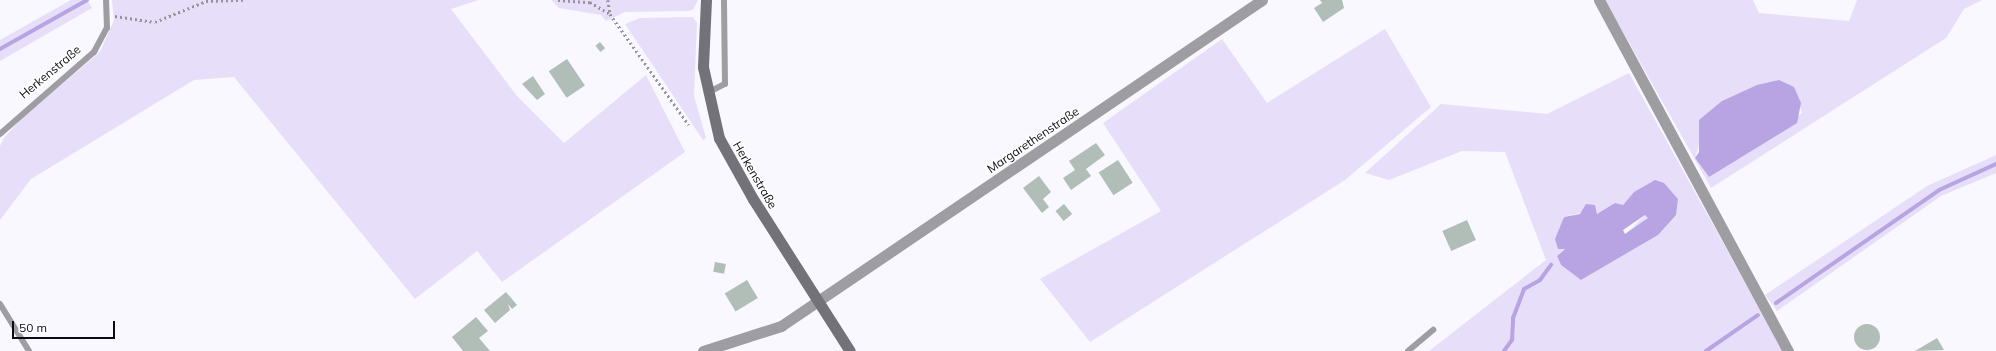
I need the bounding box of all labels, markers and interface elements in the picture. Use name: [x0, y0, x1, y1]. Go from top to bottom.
street label: Herkenstraße: [16, 42, 84, 102]
street label: Margarethenstraße: [984, 104, 1082, 176]
street label: Herkenstraße: [730, 139, 780, 211]
scale bar: [14, 313, 117, 339]
text: 50 m: [19, 320, 47, 335]

